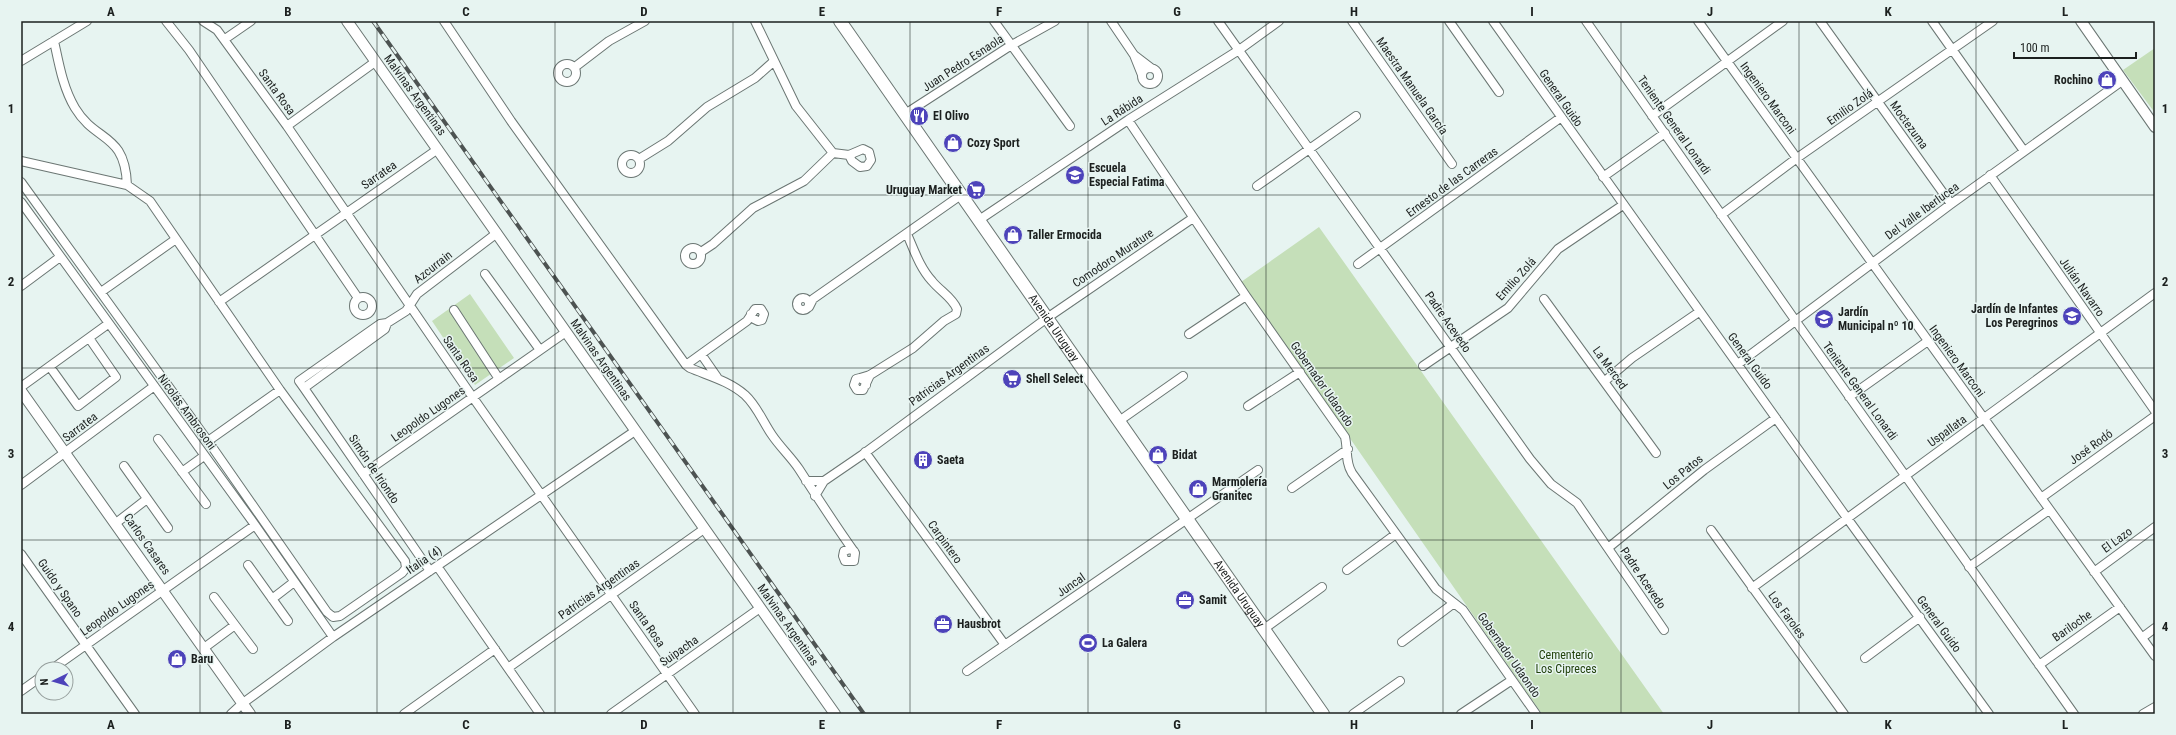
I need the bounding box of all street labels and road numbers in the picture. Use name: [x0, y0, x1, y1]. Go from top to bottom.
street label: Juan Pedro Esnaola: [920, 31, 1006, 94]
street label: Maestra Manuela García: [1373, 35, 1451, 137]
street label: Malvinas Argentinas: [381, 52, 449, 138]
street label: Ingeniero Marconi: [1737, 59, 1799, 137]
street label: Santa Rosa: [256, 66, 299, 118]
street label: General Guido: [1536, 67, 1586, 129]
street label: Teniente General Lonardi: [1635, 73, 1713, 177]
street label: Emilio Zolá: [1824, 86, 1876, 128]
street label: La Rábida: [1099, 91, 1146, 129]
street label: Moctezuma: [1887, 98, 1931, 152]
street label: Ernesto de las Carreras: [1403, 144, 1501, 220]
street label: Sarratea: [359, 158, 399, 192]
street label: Del Valle Iberlucea: [1882, 179, 1962, 242]
street label: Comodoro Murature: [1070, 225, 1156, 290]
street label: Azcurrain: [411, 248, 455, 286]
street label: Emilio Zolá: [1493, 255, 1539, 303]
street label: Julián Navarro: [2057, 255, 2107, 319]
street label: Padre Acevedo: [1422, 289, 1474, 355]
street label: Avenida Uruguay: [1026, 291, 1082, 364]
street label: Malvinas Argentinas: [568, 316, 634, 404]
street label: Ingeniero Marconi: [1926, 322, 1988, 400]
street label: General Guido: [1725, 330, 1775, 392]
street label: Santa Rosa: [440, 333, 482, 385]
street label: Gobernador Udaondo: [1287, 339, 1357, 429]
street label: Teniente General Lonardi: [1820, 339, 1900, 443]
street label: Patricias Argentinas: [906, 341, 992, 409]
street label: La Merced: [1590, 344, 1630, 392]
street label: Nicolás Ambrosoni: [155, 371, 219, 453]
street label: Leopoldo Lugones: [388, 383, 468, 445]
street label: Sarratea: [60, 409, 100, 445]
street label: Uspallata: [1925, 412, 1969, 450]
street label: José Rodó: [2067, 427, 2115, 467]
street label: Simón de Iriondo: [346, 432, 402, 506]
street label: Los Patos: [1660, 452, 1706, 492]
street label: Carlos Casares: [121, 511, 173, 577]
street label: Carpintero: [925, 518, 965, 566]
street label: El Lazo: [2099, 524, 2135, 556]
street label: Italia (4): [404, 543, 444, 577]
street label: Padre Acevedo: [1617, 545, 1669, 611]
street label: Guido y Spano: [35, 556, 85, 620]
street label: Patricias Argentinas: [556, 556, 642, 622]
street label: Avenida Uruguay: [1211, 557, 1267, 630]
street label: Juncal: [1054, 570, 1088, 600]
street label: Leopoldo Lugones: [77, 577, 157, 639]
street label: Malvinas Argentinas: [755, 581, 821, 669]
street label: Los Faroles: [1765, 589, 1809, 641]
street label: General Guido: [1914, 593, 1964, 655]
street label: Santa Rosa: [626, 598, 668, 650]
street label: Bariloche: [2050, 607, 2095, 644]
street label: Gobernador Udaondo: [1474, 610, 1544, 700]
street label: Suipacha: [657, 633, 701, 669]

